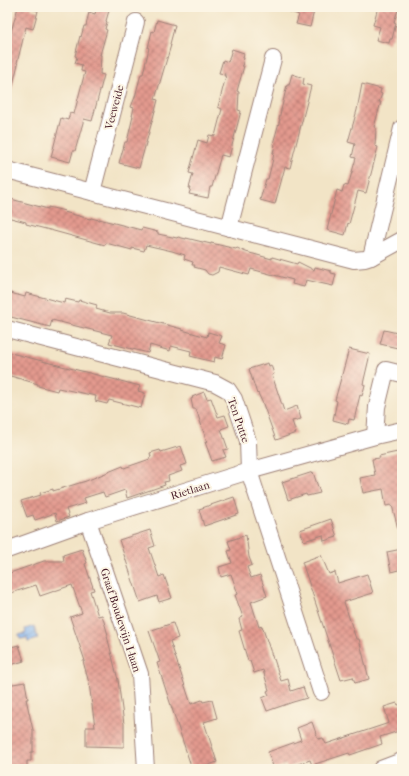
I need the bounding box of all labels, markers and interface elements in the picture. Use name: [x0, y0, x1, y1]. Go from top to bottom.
street label: Veeweide: [102, 83, 127, 132]
street label: Ten Putte: [225, 396, 252, 445]
street label: Rietlaan: [169, 478, 212, 503]
street label: Graaf Boudewijn I-laan: [98, 567, 144, 674]

